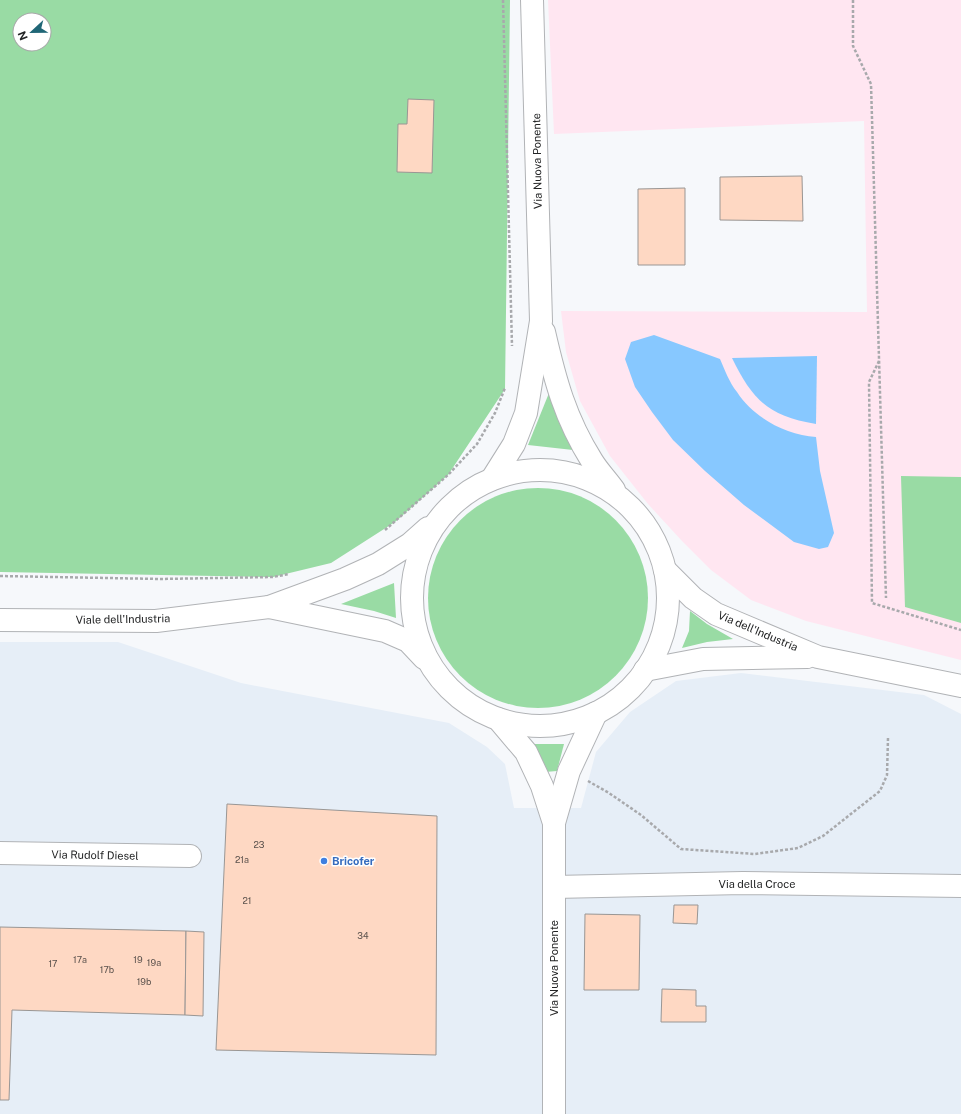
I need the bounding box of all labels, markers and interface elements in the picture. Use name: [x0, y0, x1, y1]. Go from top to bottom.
north arrow: [12, 12, 52, 52]
text: N: [16, 30, 30, 42]
street label: Via Nuova Ponente: [530, 113, 544, 209]
street label: Via dell'Industria: [716, 609, 800, 653]
street label: Viale dell'Industria: [76, 612, 170, 626]
house number: 23: [253, 839, 265, 850]
street label: Via Rudolf Diesel: [51, 848, 139, 862]
house number: 21a: [235, 854, 249, 865]
place label: Bricofer: [332, 855, 375, 867]
marker: Bricofer: [319, 856, 329, 866]
street label: Via della Croce: [719, 878, 795, 890]
house number: 21: [242, 895, 252, 906]
street label: Via Nuova Ponente: [548, 920, 560, 1016]
house number: 34: [357, 930, 369, 941]
house number: 17a: [73, 954, 87, 965]
house number: 19: [133, 954, 143, 965]
house number: 19a: [147, 957, 161, 968]
house number: 17: [48, 958, 58, 969]
house number: 17b: [100, 964, 114, 975]
house number: 19b: [137, 976, 151, 987]

